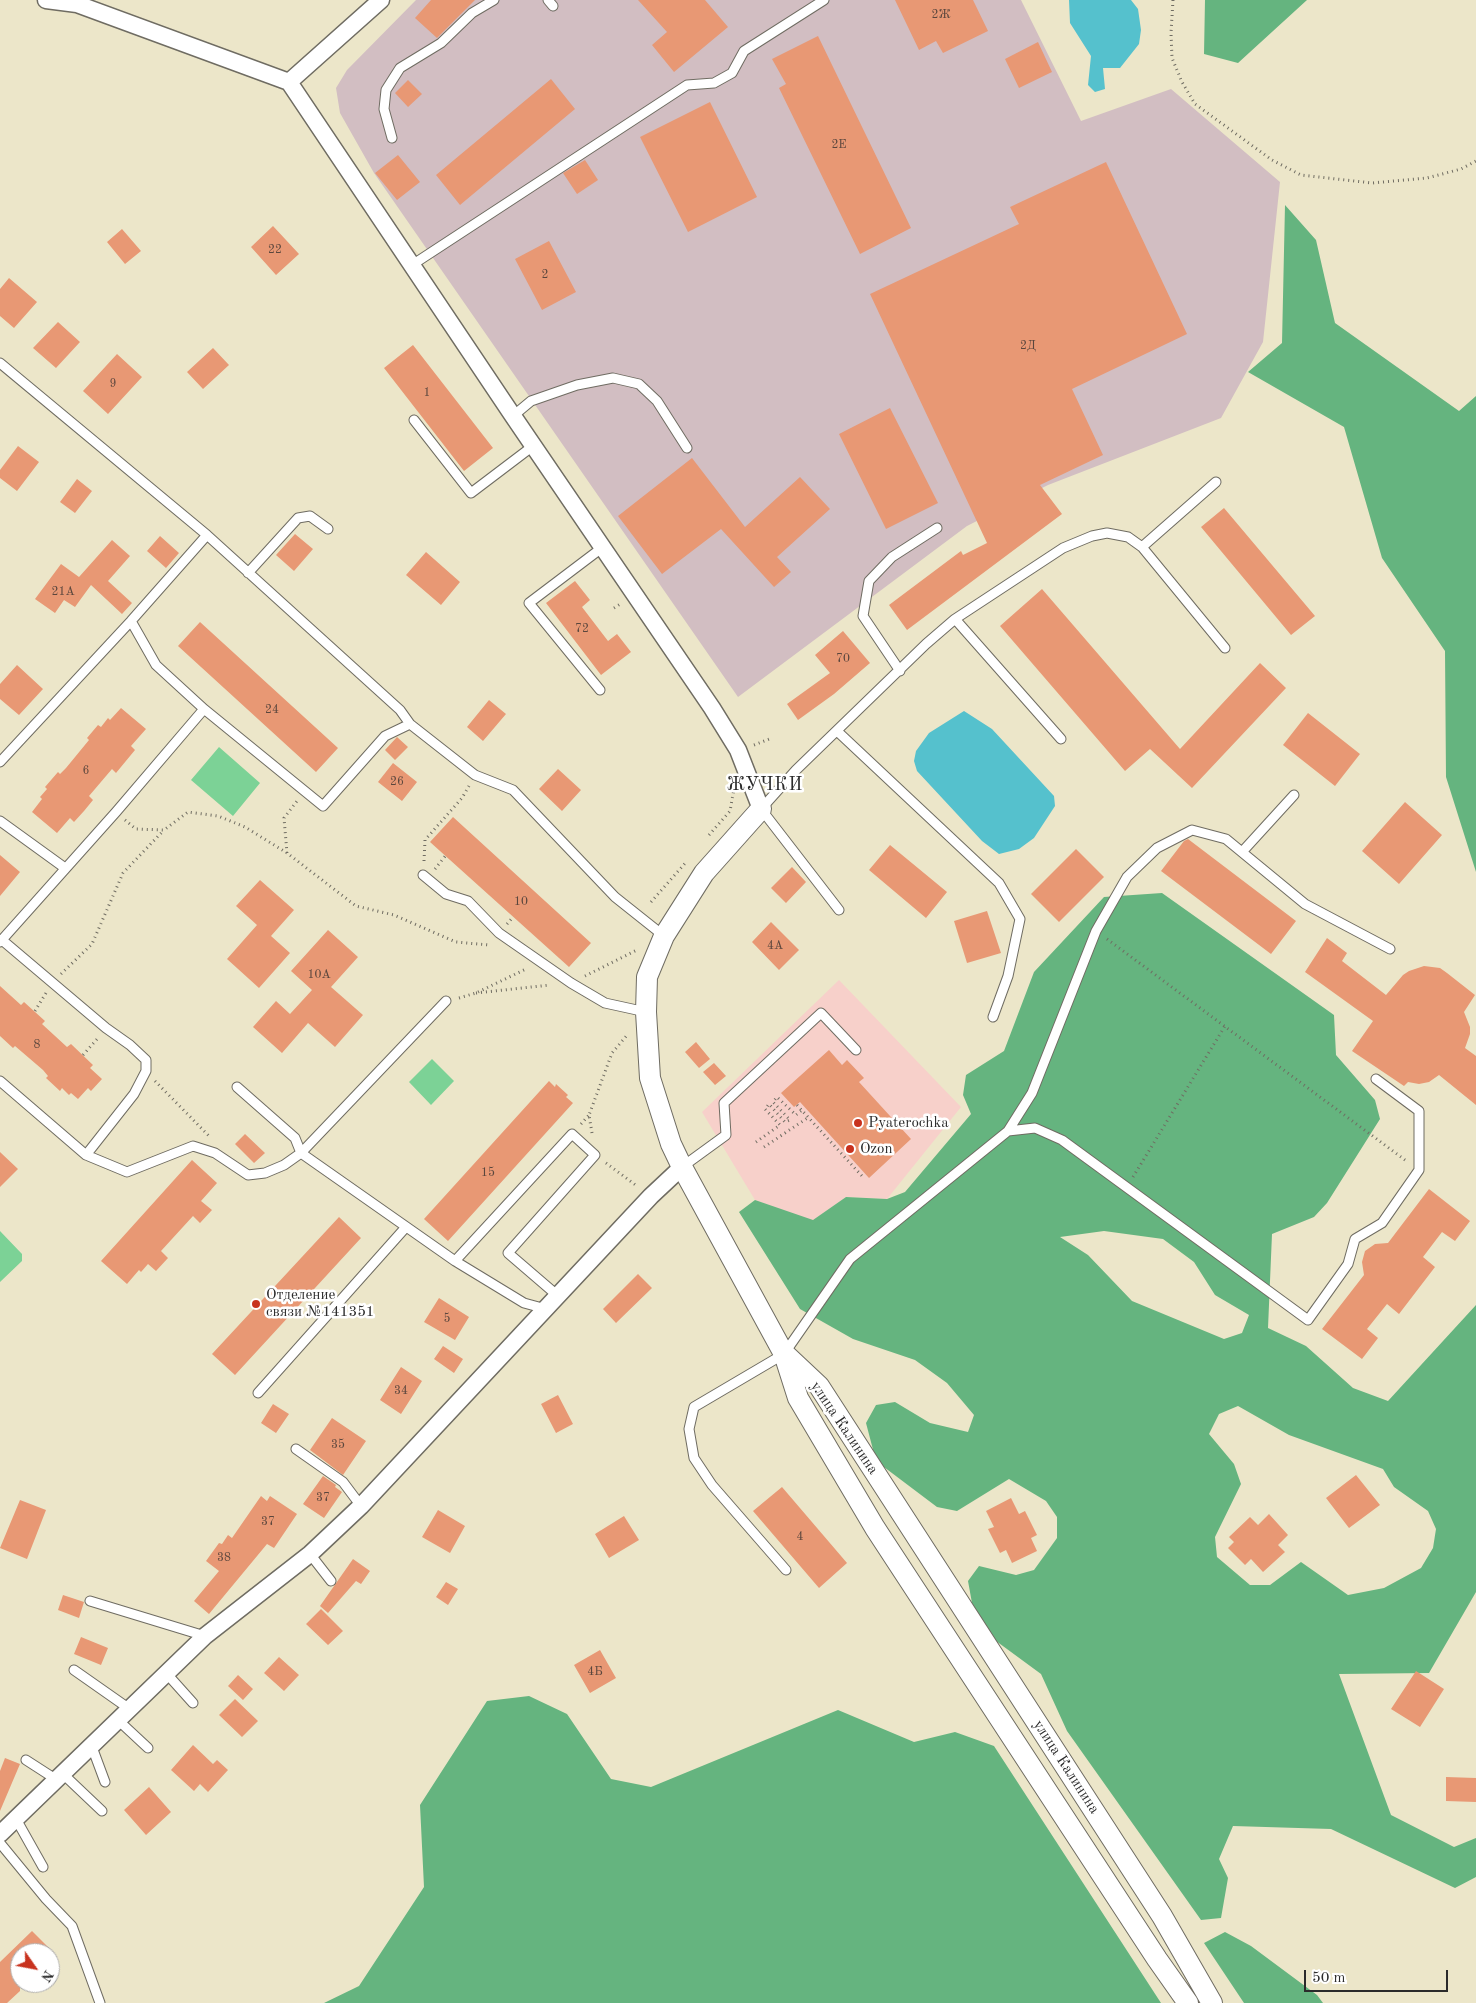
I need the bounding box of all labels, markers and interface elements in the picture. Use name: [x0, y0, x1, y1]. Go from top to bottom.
house number: 2Ж: [931, 8, 951, 22]
house number: 2Е: [831, 138, 847, 152]
house number: 22: [268, 243, 282, 257]
house number: 2: [542, 268, 548, 282]
house number: 2Д: [1020, 339, 1036, 353]
house number: 9: [110, 377, 116, 391]
house number: 1: [424, 386, 430, 400]
house number: 21А: [51, 585, 75, 599]
house number: 72: [575, 622, 589, 636]
house number: 70: [836, 652, 850, 666]
house number: 24: [265, 703, 279, 717]
house number: 6: [83, 764, 89, 778]
district label: ЖУЧКИ: [726, 774, 804, 796]
house number: 26: [390, 775, 404, 789]
house number: 10: [514, 895, 528, 909]
house number: 4А: [767, 939, 783, 953]
house number: 10А: [307, 968, 331, 982]
house number: 8: [34, 1038, 40, 1052]
place label: Pyaterochka: [868, 1114, 949, 1132]
marker: Pyaterochka: [852, 1117, 864, 1129]
place label: Ozon: [860, 1140, 893, 1158]
marker: Ozon: [844, 1143, 856, 1155]
house number: 15: [481, 1166, 495, 1180]
place label: Отделение связи №141351: [266, 1286, 375, 1321]
marker: Отделение связи №141351: [250, 1298, 262, 1310]
house number: 5: [444, 1312, 450, 1326]
street label: улица Калинина: [806, 1378, 882, 1478]
house number: 34: [394, 1384, 408, 1398]
house number: 35: [331, 1438, 345, 1452]
house number: 37: [316, 1491, 330, 1505]
house number: 37: [261, 1515, 275, 1529]
house number: 4: [797, 1530, 803, 1544]
house number: 38: [217, 1551, 231, 1565]
house number: 4Б: [587, 1665, 603, 1679]
street label: улица Калинина: [1029, 1717, 1103, 1817]
north arrow: [10, 1943, 60, 1993]
scale bar: [1306, 1960, 1450, 1992]
text: N: [38, 1967, 56, 1984]
text: 50 m: [1312, 1971, 1346, 1986]

